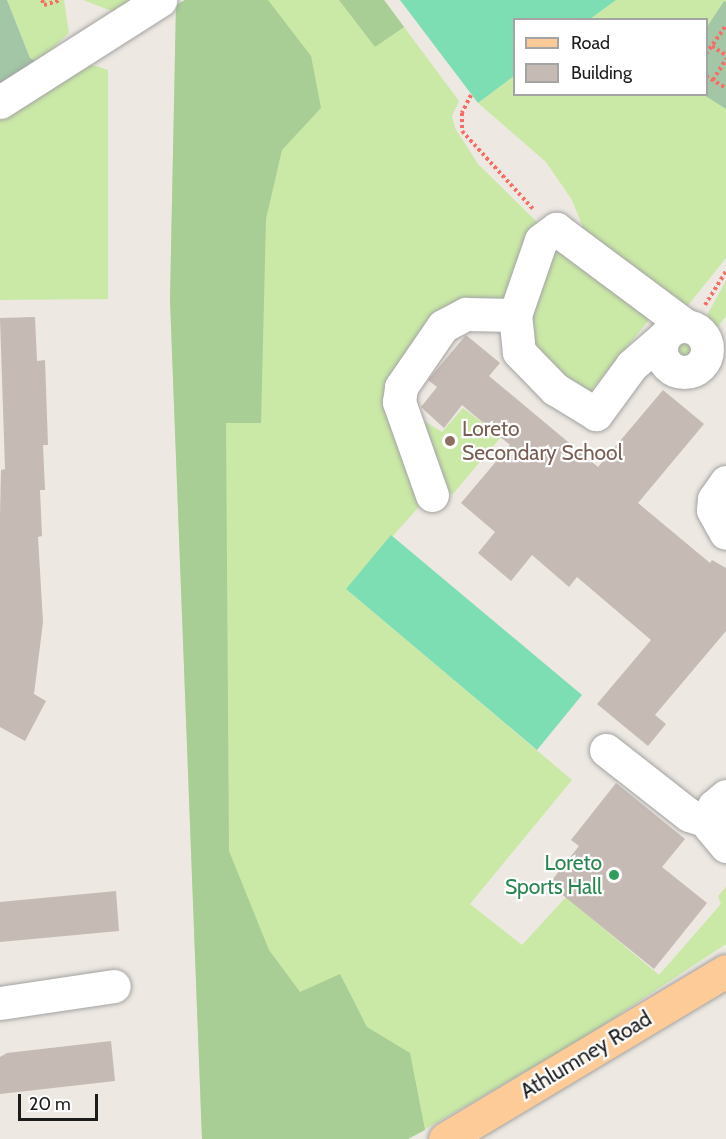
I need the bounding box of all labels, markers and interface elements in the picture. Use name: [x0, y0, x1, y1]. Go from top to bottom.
legend: [513, 18, 708, 96]
text: Road: [571, 32, 610, 54]
text: Building: [571, 62, 632, 84]
place label: Loreto Secondary School: [462, 416, 623, 466]
marker: Loreto Secondary School: [443, 434, 457, 448]
place label: Loreto Sports Hall: [505, 850, 602, 900]
marker: Loreto Sports Hall: [607, 868, 621, 882]
street label: Athlumney Road: [516, 1006, 656, 1104]
scale bar: [21, 1082, 100, 1120]
text: 20 m: [29, 1093, 71, 1115]

